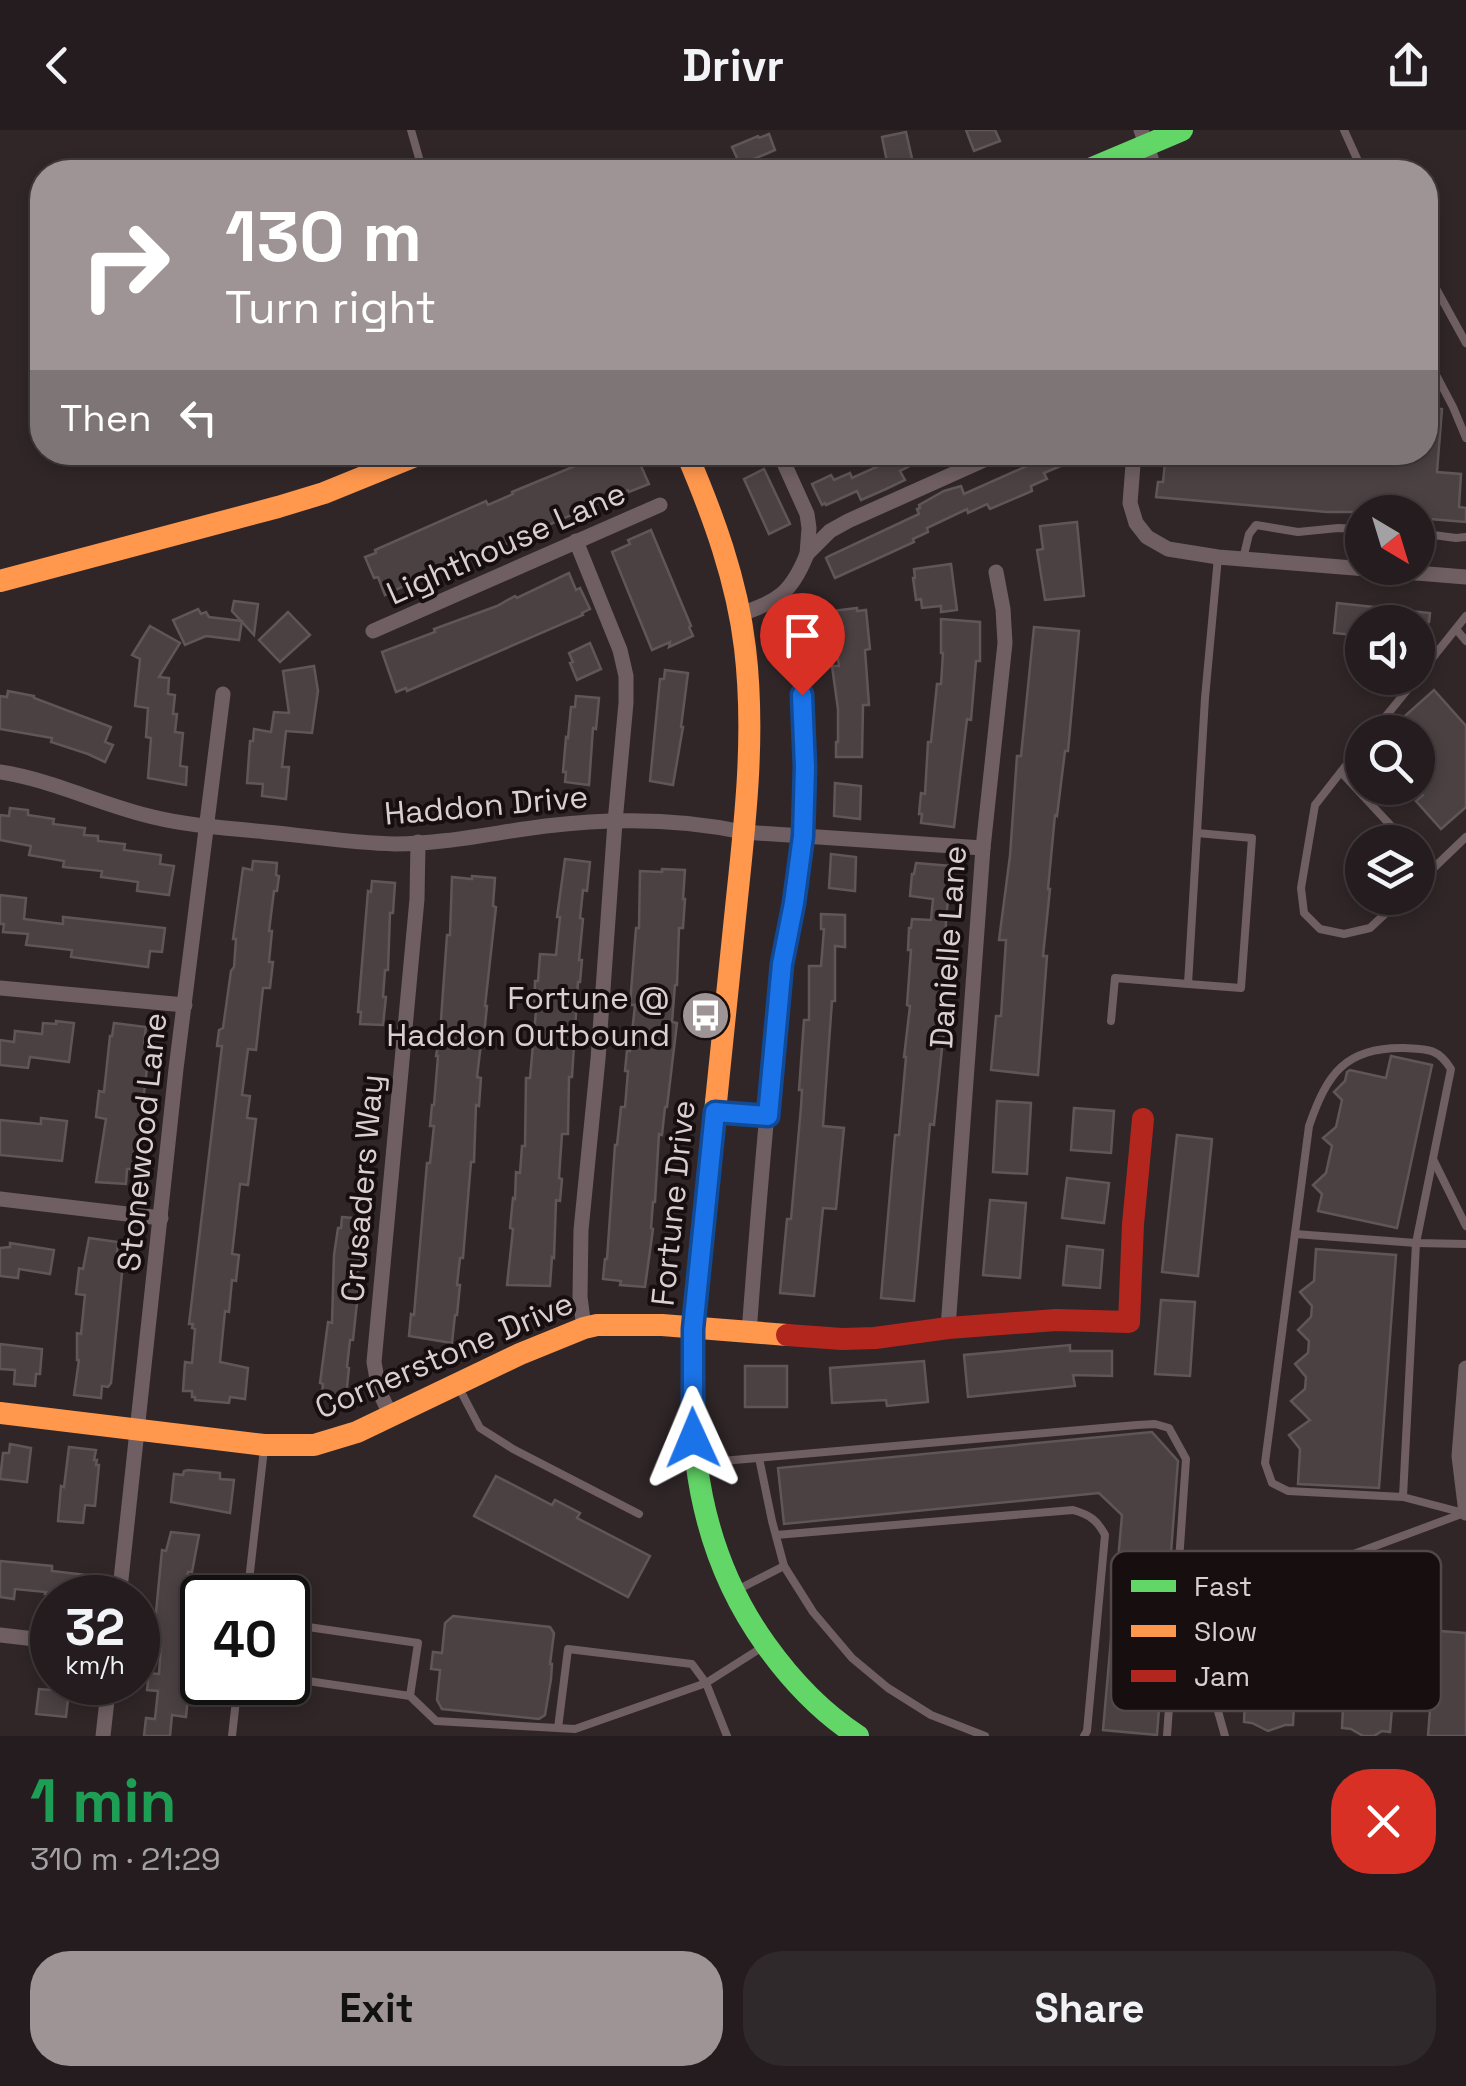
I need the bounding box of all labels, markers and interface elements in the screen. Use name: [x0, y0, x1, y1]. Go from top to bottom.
text: Drivr: [682, 37, 784, 94]
icon: back: [30, 38, 85, 93]
icon: share: [1381, 38, 1436, 93]
text: 130 m: [225, 192, 422, 281]
icon: right: [60, 200, 190, 330]
text: Turn right: [225, 279, 436, 336]
icon: left: [171, 390, 226, 445]
text: Then: [60, 394, 151, 442]
street label: Lighthouse Lane: [380, 472, 632, 614]
north arrow: [1345, 495, 1435, 585]
map controls: [1345, 495, 1435, 915]
pin: [760, 593, 845, 696]
button: sound: [1345, 605, 1435, 695]
icon: arrive: [775, 608, 830, 663]
button: search: [1345, 715, 1435, 805]
street label: Haddon Drive: [382, 776, 590, 834]
button: layers: [1345, 825, 1435, 915]
street label: Danielle Lane: [921, 844, 975, 1050]
place label: Fortune @ Haddon Outbound: [386, 978, 670, 1055]
bus stop icon: Fortune @ Haddon Outbound: [679, 990, 731, 1042]
street label: Stonewood Lane: [109, 1011, 175, 1273]
street label: Crusaders Way: [332, 1073, 392, 1303]
street label: Fortune Drive: [642, 1098, 704, 1308]
street label: Cornerstone Drive: [309, 1283, 579, 1427]
position arrow: [641, 1386, 745, 1490]
legend: [1111, 1551, 1441, 1711]
text: Fast: [1194, 1568, 1252, 1604]
speed limit sign: 40: [180, 1575, 310, 1705]
text: 32: [65, 1596, 125, 1660]
text: Slow: [1194, 1613, 1257, 1649]
text: km/h: [65, 1649, 125, 1681]
text: Jam: [1194, 1658, 1250, 1694]
text: 1 min: [30, 1763, 177, 1840]
button: close: [1331, 1769, 1436, 1874]
text: 310 m · 21:29: [30, 1839, 221, 1879]
button: Exit: [30, 1951, 723, 2066]
button: Share: [743, 1951, 1436, 2066]

